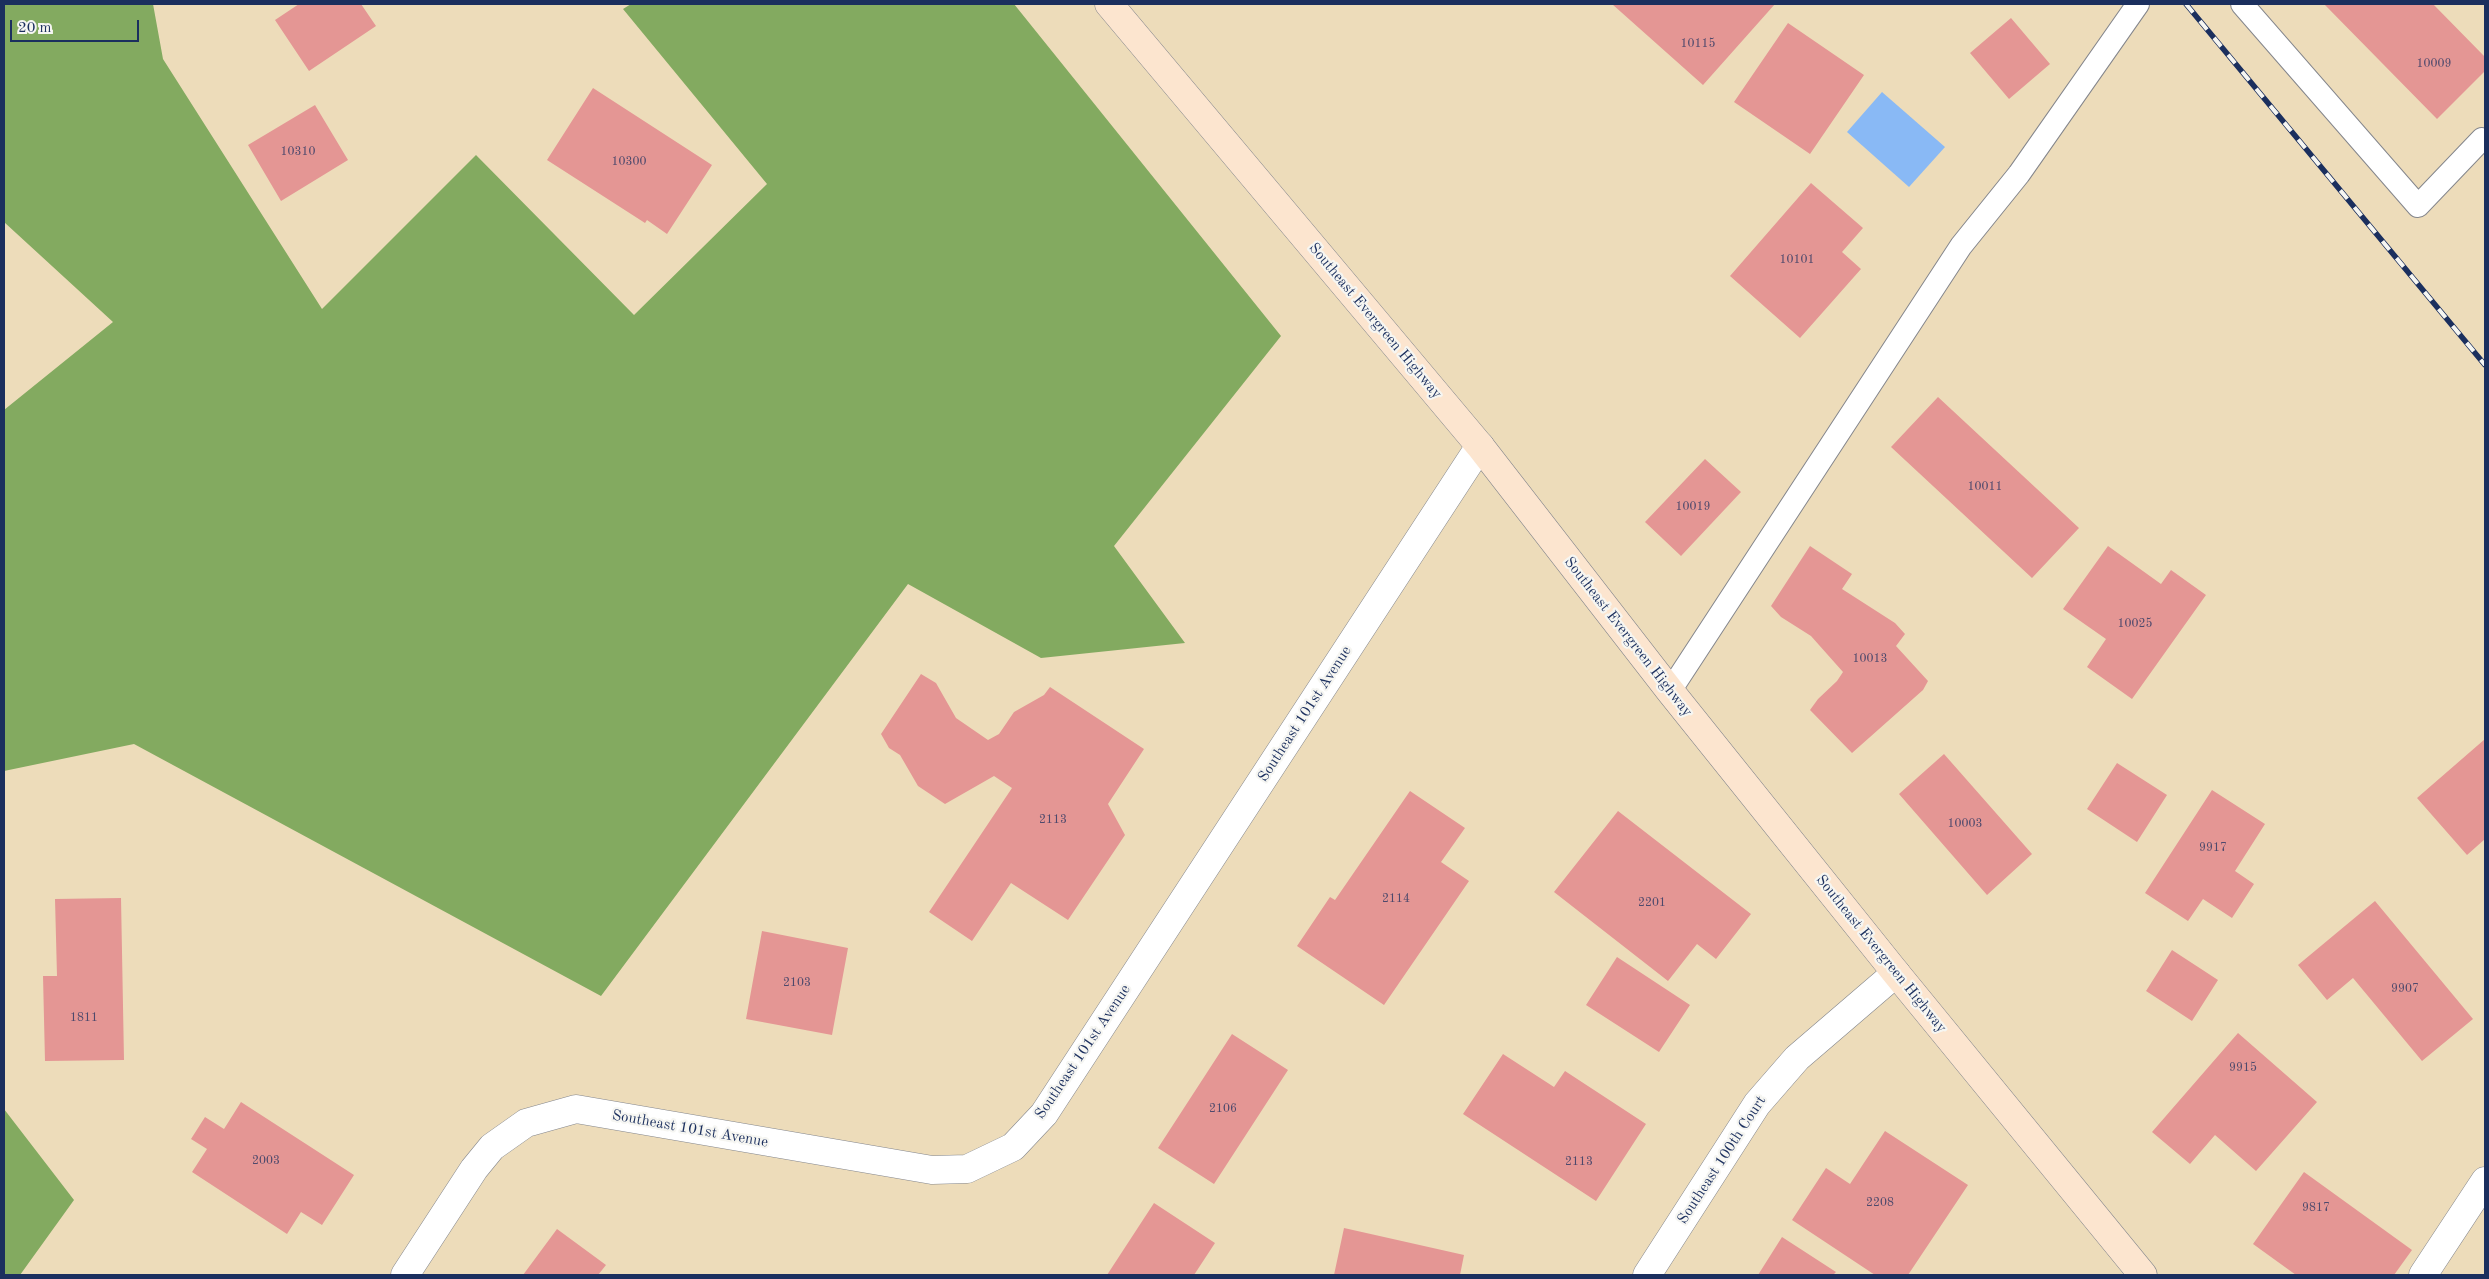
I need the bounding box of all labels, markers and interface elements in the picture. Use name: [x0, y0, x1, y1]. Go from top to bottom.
scale bar: [12, 10, 141, 42]
text: 20 m: [18, 21, 52, 36]
house number: 10115: [1681, 37, 1715, 51]
house number: 10009: [2417, 57, 2451, 71]
house number: 10310: [281, 145, 315, 159]
house number: 10300: [612, 155, 646, 169]
street label: Southeast Evergreen Highway: [1305, 239, 1445, 403]
house number: 10101: [1780, 253, 1814, 267]
house number: 10011: [1968, 480, 2002, 494]
house number: 10019: [1676, 500, 1710, 514]
street label: Southeast Evergreen Highway: [1560, 554, 1696, 720]
house number: 10025: [2118, 617, 2152, 631]
street label: Southeast 101st Avenue: [1254, 643, 1356, 785]
house number: 10013: [1853, 652, 1887, 666]
house number: 2113: [1039, 813, 1067, 827]
house number: 10003: [1948, 817, 1982, 831]
house number: 9917: [2199, 841, 2227, 855]
street label: Southeast Evergreen Highway: [1812, 871, 1950, 1037]
house number: 2114: [1382, 892, 1410, 906]
house number: 2201: [1638, 896, 1666, 910]
house number: 2103: [783, 976, 811, 990]
street label: Southeast 101st Avenue: [1031, 981, 1135, 1123]
house number: 9907: [2391, 982, 2419, 996]
house number: 1811: [70, 1011, 98, 1025]
house number: 9915: [2229, 1061, 2257, 1075]
street label: Southeast 100th Court: [1674, 1093, 1770, 1227]
house number: 2106: [1209, 1102, 1237, 1116]
street label: Southeast 101st Avenue: [611, 1106, 769, 1152]
house number: 2003: [252, 1154, 280, 1168]
house number: 2113: [1565, 1155, 1593, 1169]
house number: 2208: [1866, 1196, 1894, 1210]
house number: 9817: [2302, 1201, 2330, 1215]

